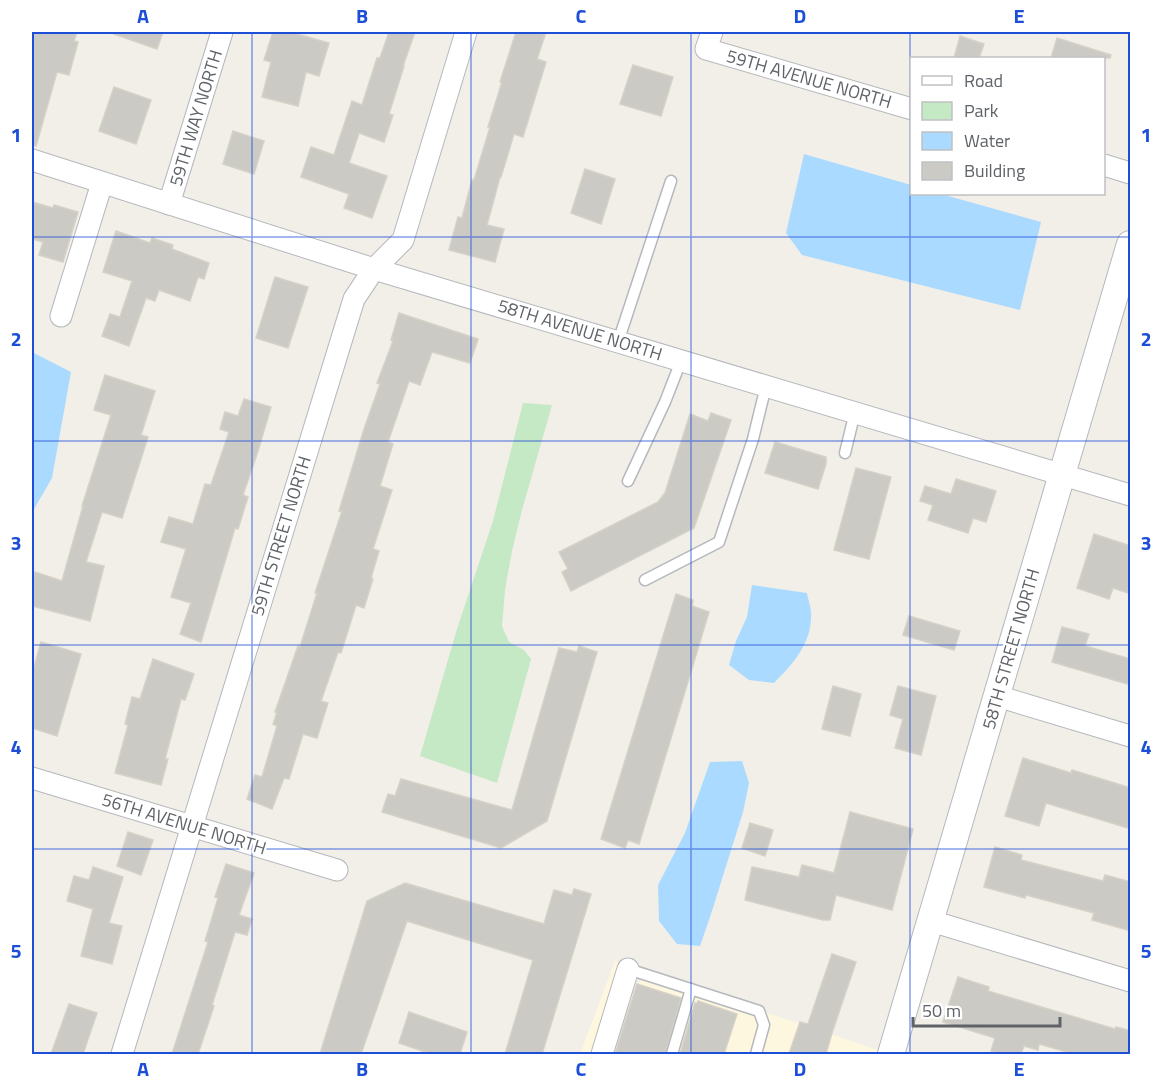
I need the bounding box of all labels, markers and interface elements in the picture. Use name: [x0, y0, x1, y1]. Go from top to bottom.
text: A: [137, 0, 149, 31]
text: B: [356, 0, 368, 31]
text: C: [576, 0, 587, 31]
text: D: [794, 0, 806, 31]
text: E: [1013, 0, 1025, 31]
street label: 59TH AVENUE NORTH: [723, 42, 895, 115]
street label: 59TH WAY NORTH: [162, 46, 229, 189]
legend: [910, 57, 1105, 195]
text: Road: [964, 67, 1003, 94]
text: Park: [964, 97, 999, 124]
text: 1: [10, 119, 22, 150]
text: 1: [1140, 119, 1152, 150]
text: Water: [964, 127, 1010, 154]
text: Building: [964, 157, 1025, 184]
street label: 58TH AVENUE NORTH: [495, 292, 666, 367]
text: 2: [10, 323, 22, 354]
text: 2: [1140, 323, 1152, 354]
street label: 59TH STREET NORTH: [243, 453, 318, 619]
text: 3: [10, 527, 22, 558]
text: 3: [1140, 527, 1152, 558]
street label: 58TH STREET NORTH: [975, 565, 1046, 732]
text: 4: [10, 731, 22, 762]
text: 4: [1140, 731, 1152, 762]
street label: 56TH AVENUE NORTH: [99, 786, 270, 861]
text: 5: [10, 935, 22, 966]
text: 5: [1140, 935, 1152, 966]
scale bar: [913, 990, 1060, 1028]
text: 50 m: [922, 997, 961, 1024]
text: A: [137, 1053, 149, 1084]
text: B: [356, 1053, 368, 1084]
text: C: [576, 1053, 587, 1084]
text: D: [794, 1053, 806, 1084]
text: E: [1013, 1053, 1025, 1084]

